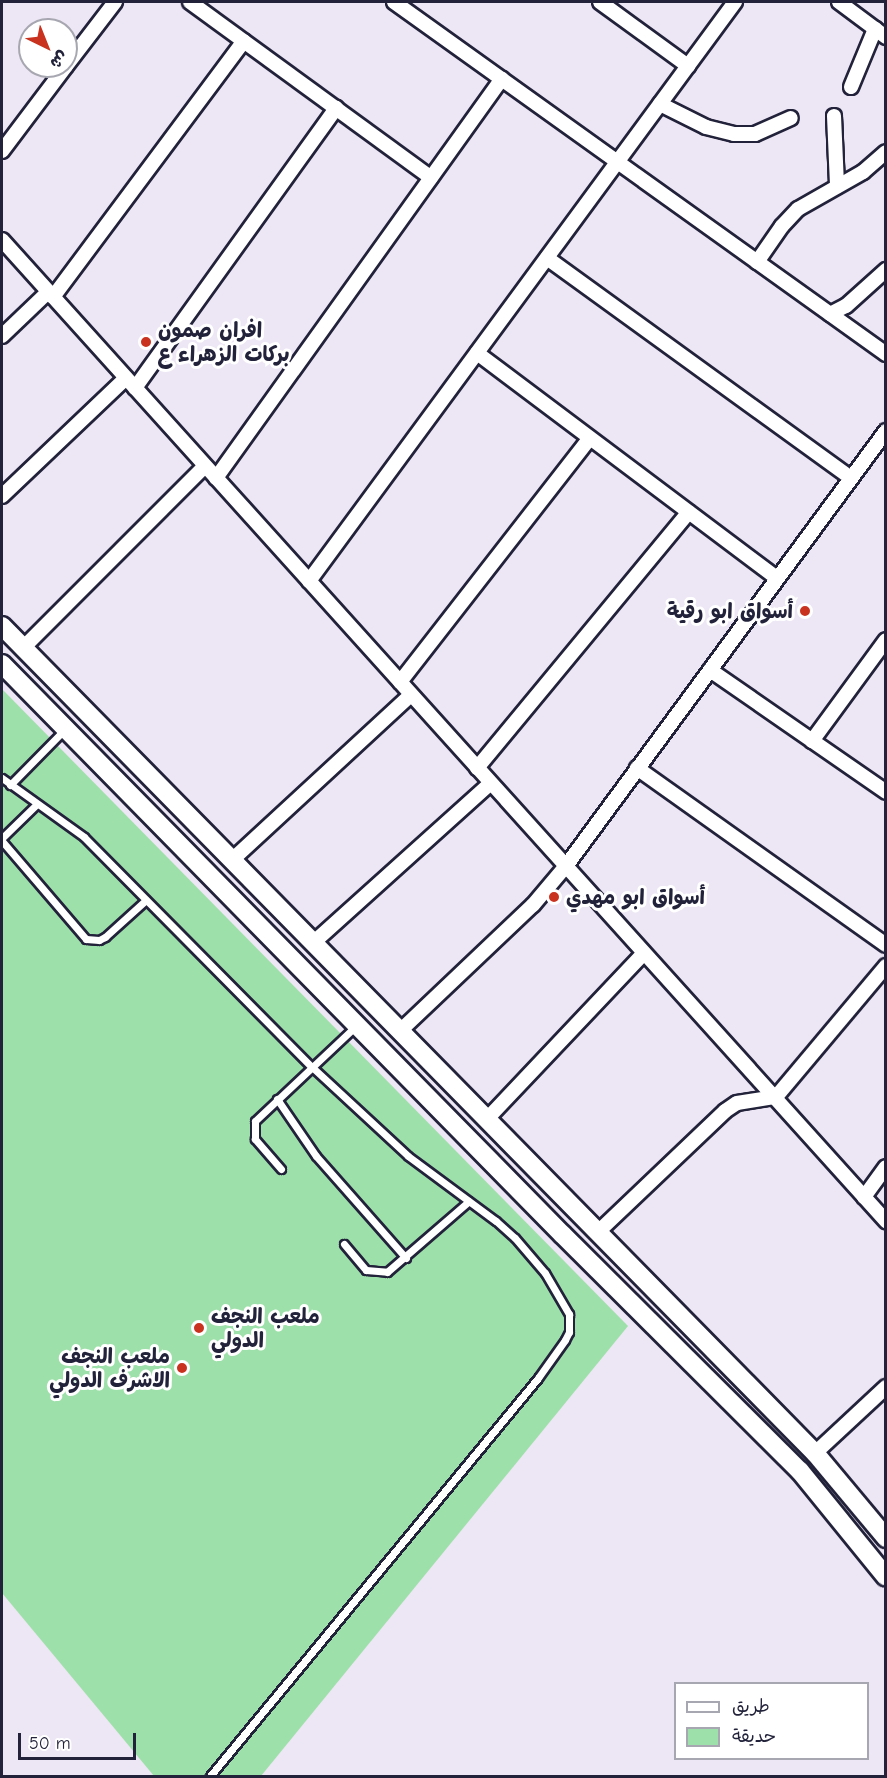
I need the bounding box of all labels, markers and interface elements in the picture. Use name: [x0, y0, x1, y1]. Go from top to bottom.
north arrow: [18, 18, 78, 78]
text: ش: [46, 47, 71, 72]
place label: افران صمون بركات الزهراء ع: [158, 317, 290, 367]
marker: افران صمون بركات الزهراء ع: [139, 335, 153, 349]
place label: أسواق ابو رقية: [667, 598, 793, 624]
marker: أسواق ابو رقية: [798, 604, 812, 618]
place label: أسواق ابو مهدي: [566, 884, 705, 910]
marker: أسواق ابو مهدي: [547, 890, 561, 904]
place label: ملعب النجف الدولي: [211, 1303, 320, 1353]
marker: ملعب النجف الدولي: [192, 1321, 206, 1335]
place label: ملعب النجف الاشرف الدولي: [49, 1343, 170, 1393]
marker: ملعب النجف الاشرف الدولي: [175, 1361, 189, 1375]
legend: [674, 1682, 869, 1760]
text: طريق: [732, 1696, 770, 1717]
scale bar: [21, 1721, 140, 1759]
text: حديقة: [732, 1726, 776, 1747]
text: 50 m: [29, 1733, 71, 1754]

